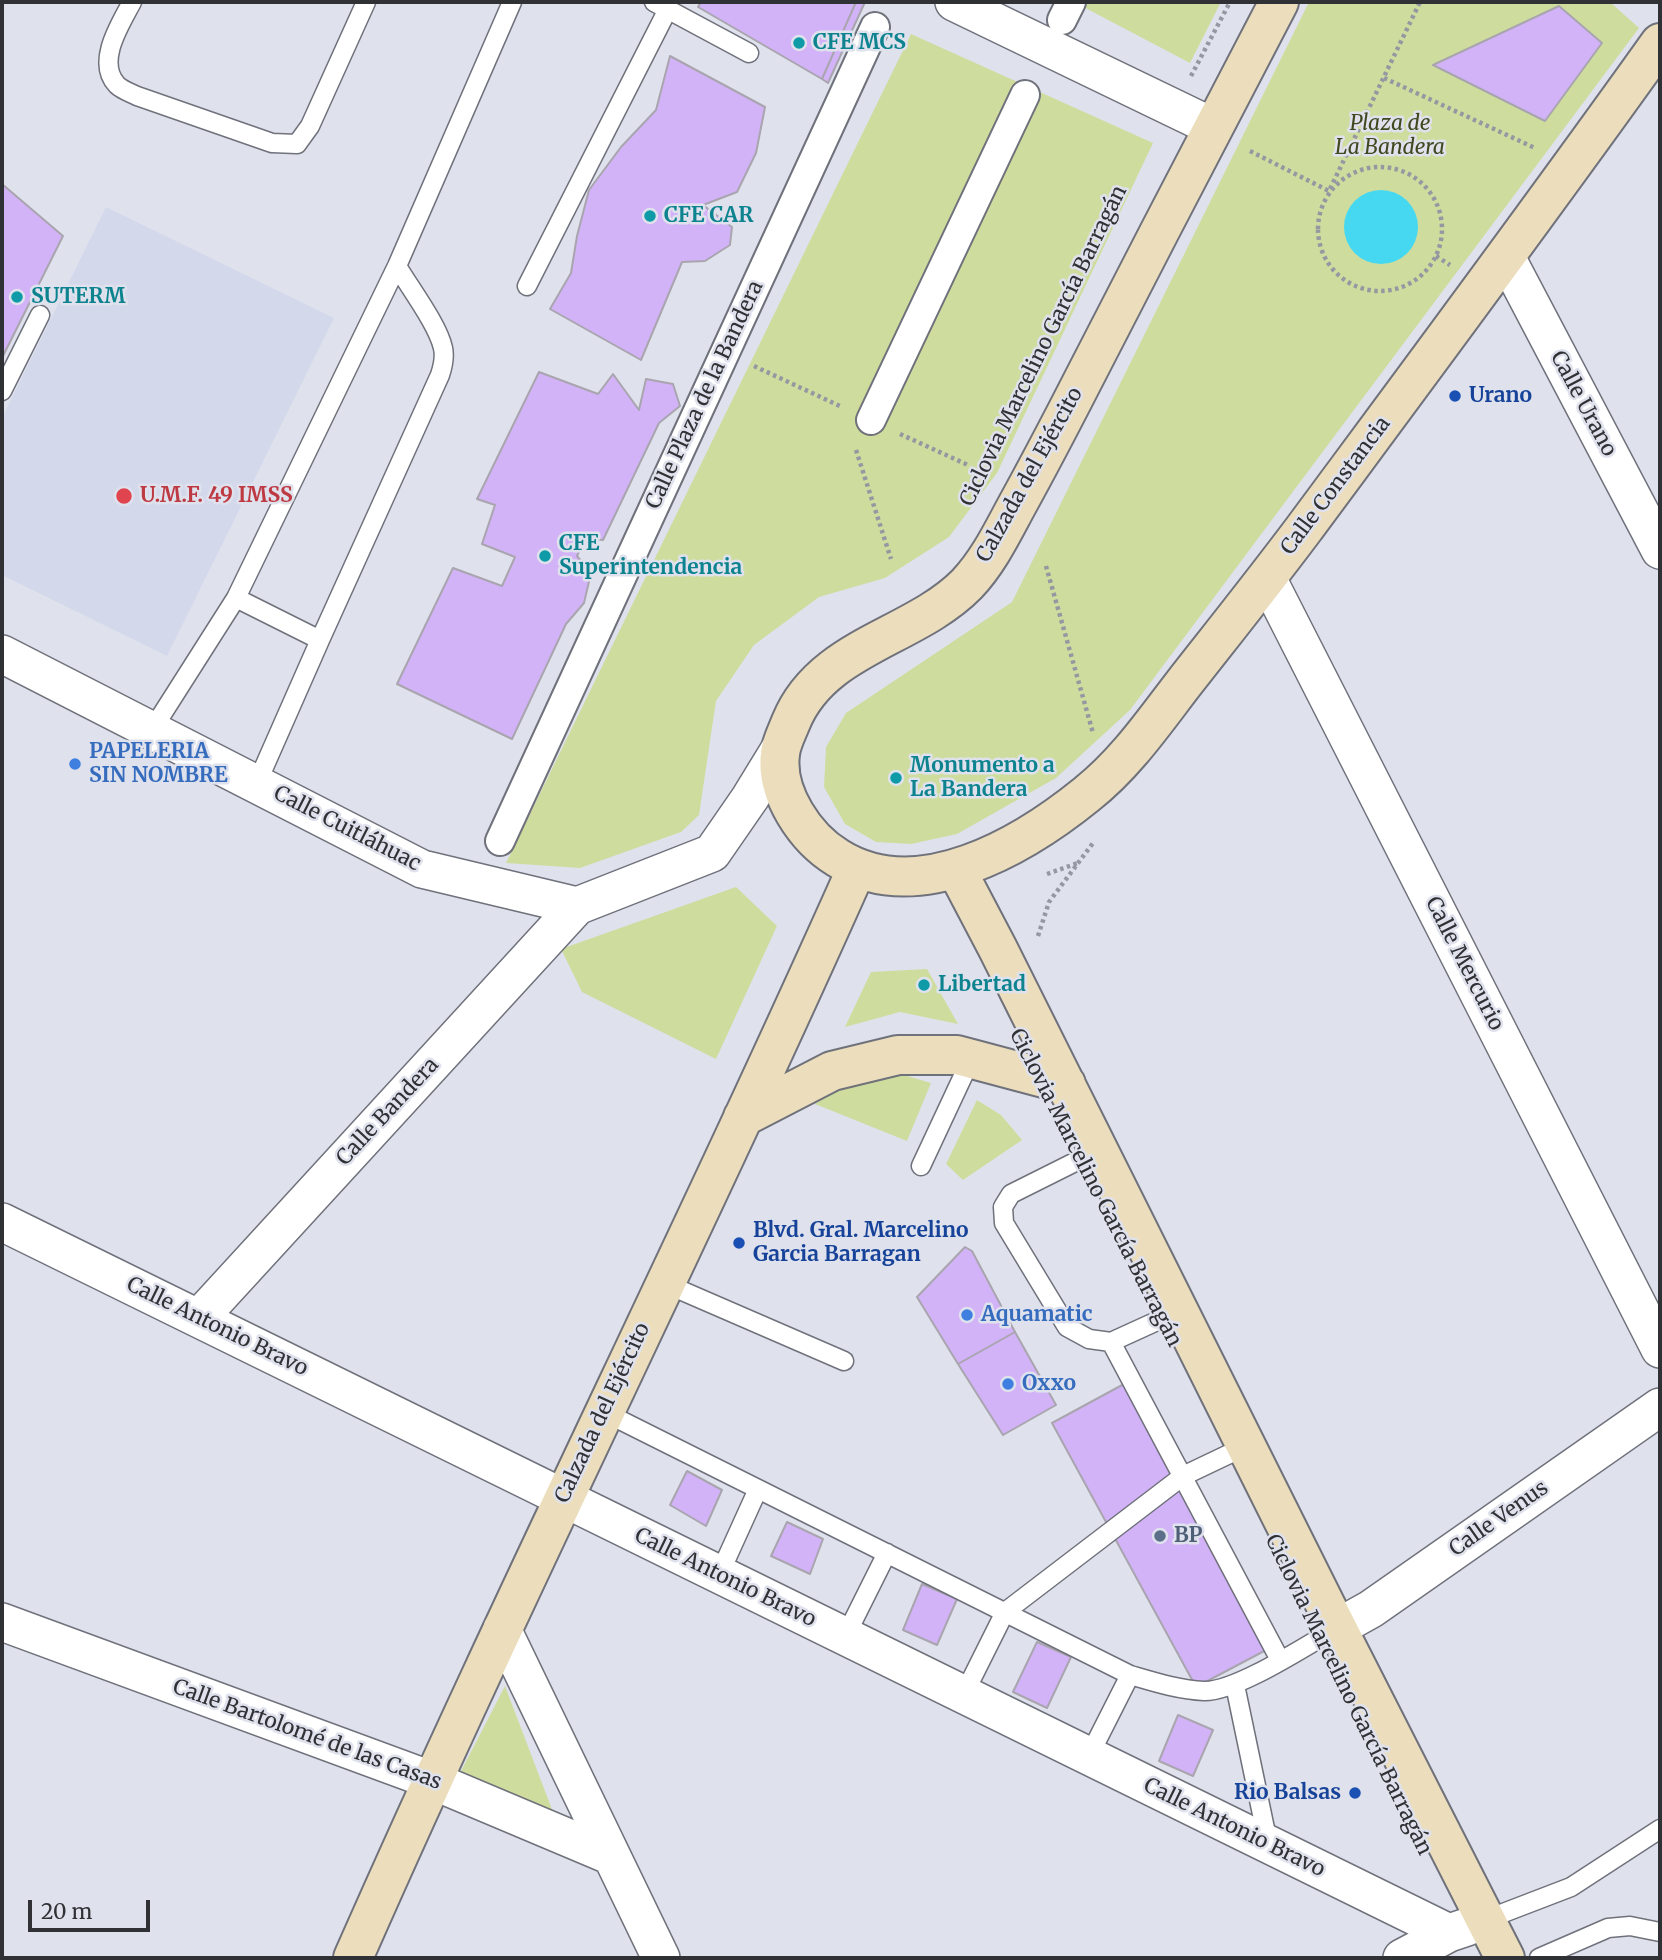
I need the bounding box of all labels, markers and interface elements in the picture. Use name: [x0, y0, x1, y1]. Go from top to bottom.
place label: CFE MCS: [813, 30, 906, 56]
marker: CFE MCS: [791, 35, 807, 51]
park label: Plaza de La Bandera: [1335, 111, 1445, 161]
street label: Ciclovia Marcelino García Barragán: [955, 182, 1133, 510]
place label: CFE CAR: [664, 203, 753, 229]
marker: CFE CAR: [642, 208, 658, 224]
street label: Calle Plaza de la Bandera: [641, 277, 769, 513]
place label: SUTERM: [31, 284, 126, 310]
marker: SUTERM: [9, 289, 25, 305]
street label: Calle Urano: [1545, 347, 1621, 461]
street label: Calzada del Ejército: [972, 383, 1088, 567]
place label: Urano: [1469, 383, 1532, 409]
marker: Urano: [1447, 388, 1463, 404]
street label: Calle Constancia: [1276, 412, 1396, 560]
place label: U.M.F. 49 IMSS: [140, 483, 293, 509]
marker: U.M.F. 49 IMSS: [114, 486, 134, 506]
place label: CFE Superintendencia: [559, 531, 742, 581]
marker: CFE Superintendencia: [537, 548, 553, 564]
place label: PAPELERIA SIN NOMBRE: [89, 739, 228, 789]
place label: Monumento a La Bandera: [910, 753, 1055, 803]
marker: PAPELERIA SIN NOMBRE: [67, 756, 83, 772]
marker: Monumento a La Bandera: [888, 770, 904, 786]
street label: Calle Cuitláhuac: [269, 781, 425, 877]
street label: Calle Mercurio: [1419, 893, 1509, 1035]
place label: Libertad: [938, 972, 1026, 998]
marker: Libertad: [916, 977, 932, 993]
street label: Ciclovia Marcelino García Barragán: [1004, 1025, 1186, 1351]
street label: Calle Bandera: [332, 1053, 444, 1171]
place label: Blvd. Gral. Marcelino Garcia Barragan: [753, 1218, 968, 1268]
marker: Blvd. Gral. Marcelino Garcia Barragan: [731, 1235, 747, 1251]
street label: Calle Antonio Bravo: [122, 1272, 312, 1382]
place label: Aquamatic: [981, 1302, 1093, 1328]
marker: Aquamatic: [959, 1307, 975, 1323]
street label: Calzada del Ejército: [550, 1319, 656, 1507]
place label: Oxxo: [1022, 1371, 1076, 1397]
marker: Oxxo: [1000, 1376, 1016, 1392]
street label: Calle Venus: [1445, 1476, 1553, 1562]
street label: Calle Antonio Bravo: [630, 1523, 820, 1633]
place label: BP: [1174, 1523, 1202, 1549]
marker: BP: [1152, 1528, 1168, 1544]
street label: Ciclovia Marcelino García Barragán: [1259, 1531, 1437, 1859]
street label: Calle Bartolomé de las Casas: [169, 1675, 445, 1795]
street label: Calle Antonio Bravo: [1139, 1773, 1329, 1883]
place label: Rio Balsas: [1234, 1780, 1341, 1806]
marker: Rio Balsas: [1347, 1785, 1363, 1801]
scale bar: [32, 1886, 154, 1930]
text: 20 m: [41, 1898, 92, 1925]

